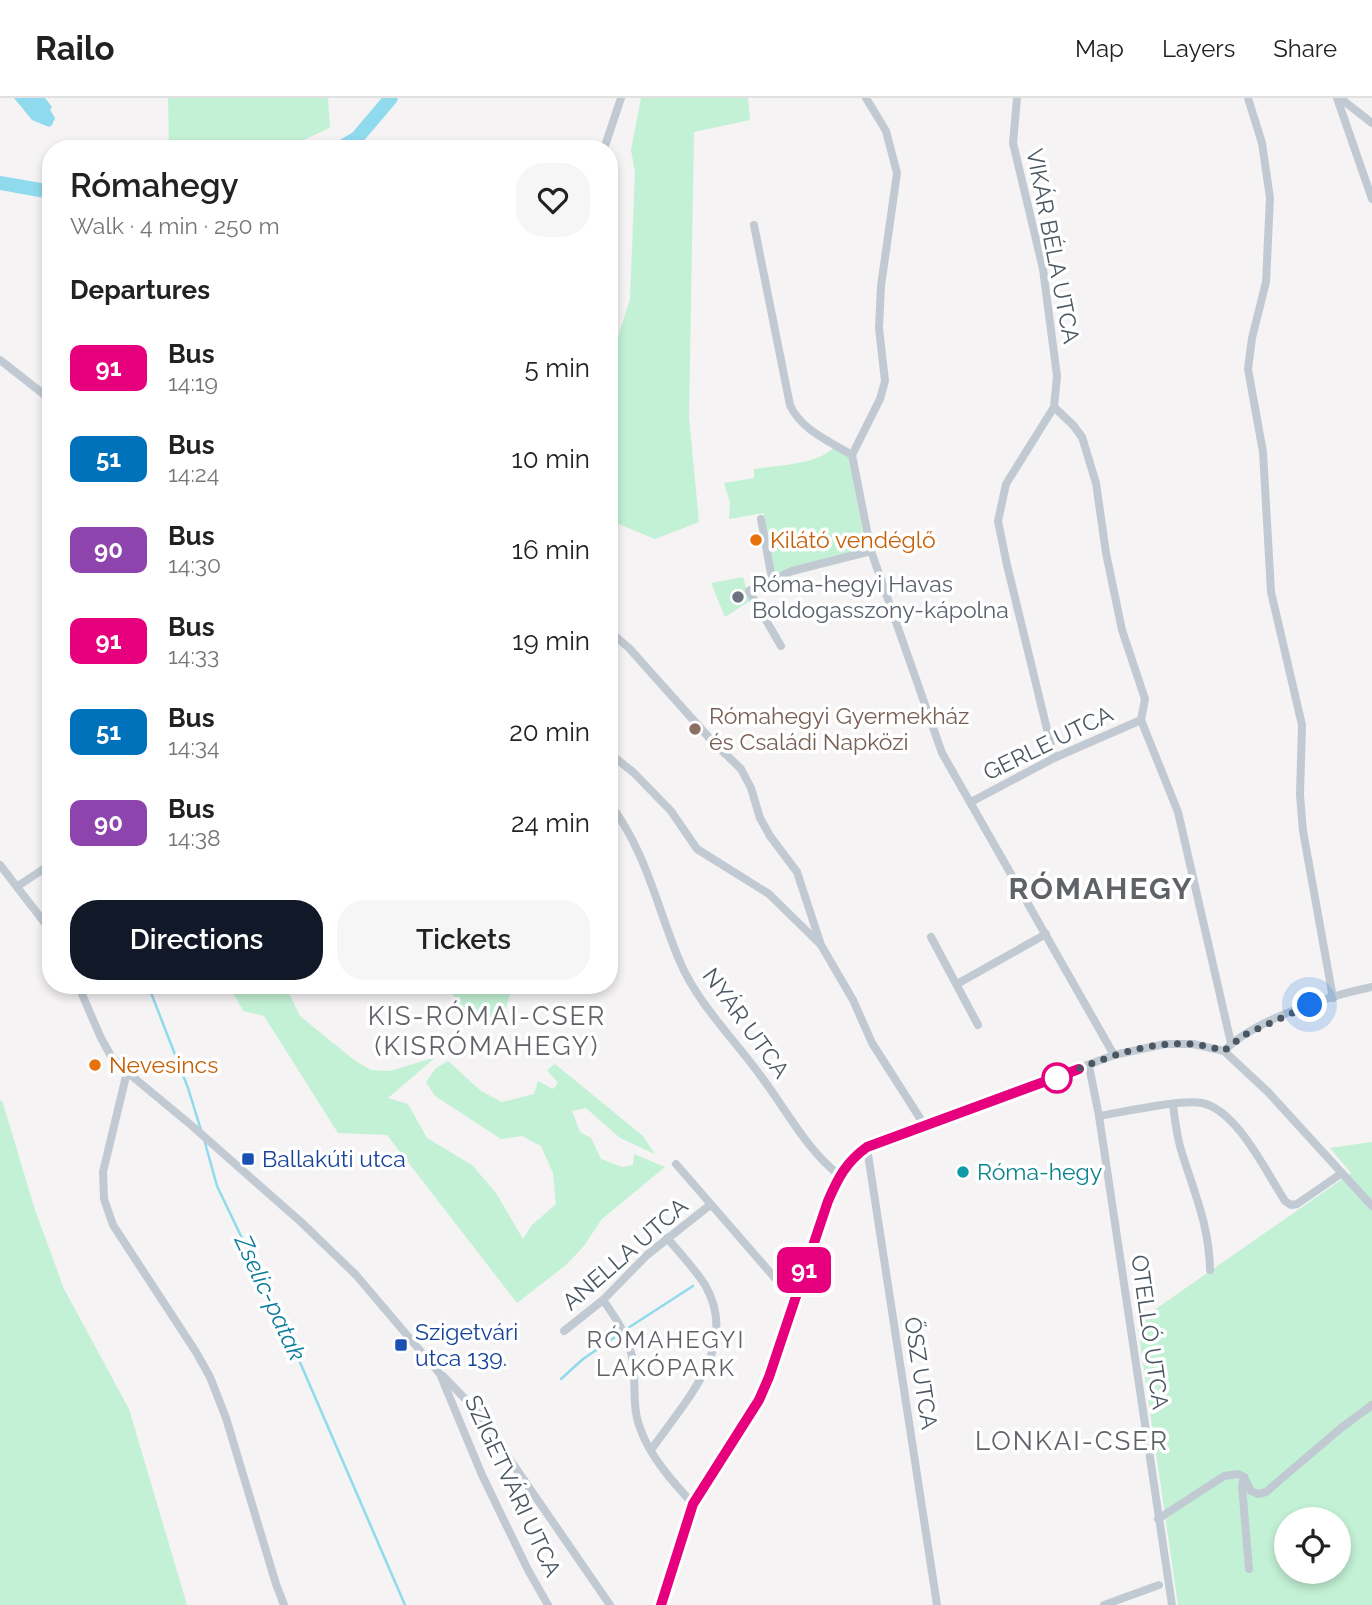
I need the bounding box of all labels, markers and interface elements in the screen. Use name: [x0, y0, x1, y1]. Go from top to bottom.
text: Railo: [35, 29, 114, 68]
text: Map: [1075, 34, 1124, 63]
text: Layers: [1162, 34, 1235, 63]
text: Share: [1273, 34, 1337, 63]
street label: VIKÁR BÉLA UTCA: [1021, 146, 1086, 346]
button: heart: [516, 163, 590, 237]
text: Rómahegy: [70, 166, 238, 205]
text: Walk · 4 min · 250 m: [70, 212, 280, 239]
text: Departures: [70, 275, 210, 305]
text: Bus: [168, 339, 215, 369]
text: 91: [96, 353, 122, 382]
text: 5 min: [524, 353, 590, 383]
text: 14:19: [168, 369, 218, 396]
text: Bus: [168, 430, 215, 460]
text: 51: [96, 444, 121, 473]
text: 10 min: [512, 444, 590, 474]
text: 14:24: [168, 460, 219, 487]
text: Bus: [168, 521, 215, 551]
place label: Kilátó vendéglő: [770, 526, 936, 553]
marker: Kilátó vendéglő: [748, 532, 764, 548]
text: 90: [94, 535, 123, 564]
text: 16 min: [512, 535, 590, 565]
text: 14:30: [168, 551, 221, 578]
place label: Róma-hegyi Havas Boldogasszony-kápolna: [752, 570, 1009, 623]
marker: Róma-hegyi Havas Boldogasszony-kápolna: [730, 589, 746, 605]
text: Bus: [168, 612, 215, 642]
text: 91: [96, 626, 122, 655]
text: 19 min: [512, 626, 590, 656]
text: 14:33: [168, 642, 219, 669]
street label: GERLE UTCA: [979, 699, 1117, 786]
place label: Rómahegyi Gyermekház és Családi Napközi: [709, 702, 969, 755]
text: Bus: [168, 703, 215, 733]
text: 51: [96, 717, 121, 746]
text: 20 min: [509, 717, 590, 747]
marker: Rómahegyi Gyermekház és Családi Napközi: [687, 721, 703, 737]
text: 14:34: [168, 733, 220, 760]
text: Bus: [168, 794, 215, 824]
text: 90: [94, 808, 123, 837]
text: 24 min: [511, 808, 590, 838]
text: 14:38: [168, 824, 221, 851]
district label: RÓMAHEGY: [1008, 871, 1194, 906]
button: Directions: [70, 900, 323, 980]
button: Tickets: [337, 900, 590, 980]
street label: NYÁR UTCA: [697, 962, 796, 1083]
your location: [1292, 987, 1327, 1022]
district label: KIS-RÓMAI-CSER (KISRÓMAHEGY): [368, 1000, 606, 1061]
place label: Nevesincs: [109, 1051, 218, 1078]
marker: Nevesincs: [87, 1057, 103, 1073]
unlabelled marker: [1042, 1063, 1072, 1093]
place label: Ballakúti utca: [262, 1145, 406, 1172]
marker: Ballakúti utca: [240, 1151, 256, 1167]
place label: Róma-hegy: [977, 1158, 1102, 1185]
marker: Róma-hegy: [955, 1164, 971, 1180]
street label: ANELLA UTCA: [557, 1192, 693, 1315]
water label: Zselic-patak: [228, 1229, 312, 1365]
line badge: 91: [772, 1247, 836, 1293]
street label: OTELLÓ UTCA: [1126, 1253, 1175, 1411]
text: 91: [791, 1255, 817, 1284]
street label: ŐSZ UTCA: [899, 1315, 944, 1432]
place label: Szigetvári utca 139.: [415, 1318, 518, 1371]
district label: RÓMAHEGYI LAKÓPARK: [587, 1325, 745, 1382]
marker: Szigetvári utca 139.: [393, 1337, 409, 1353]
street label: SZIGETVÁRI UTCA: [460, 1391, 567, 1581]
district label: LONKAI-CSER: [975, 1426, 1169, 1456]
map controls: [1274, 1507, 1351, 1584]
button: locate: [1274, 1507, 1351, 1584]

